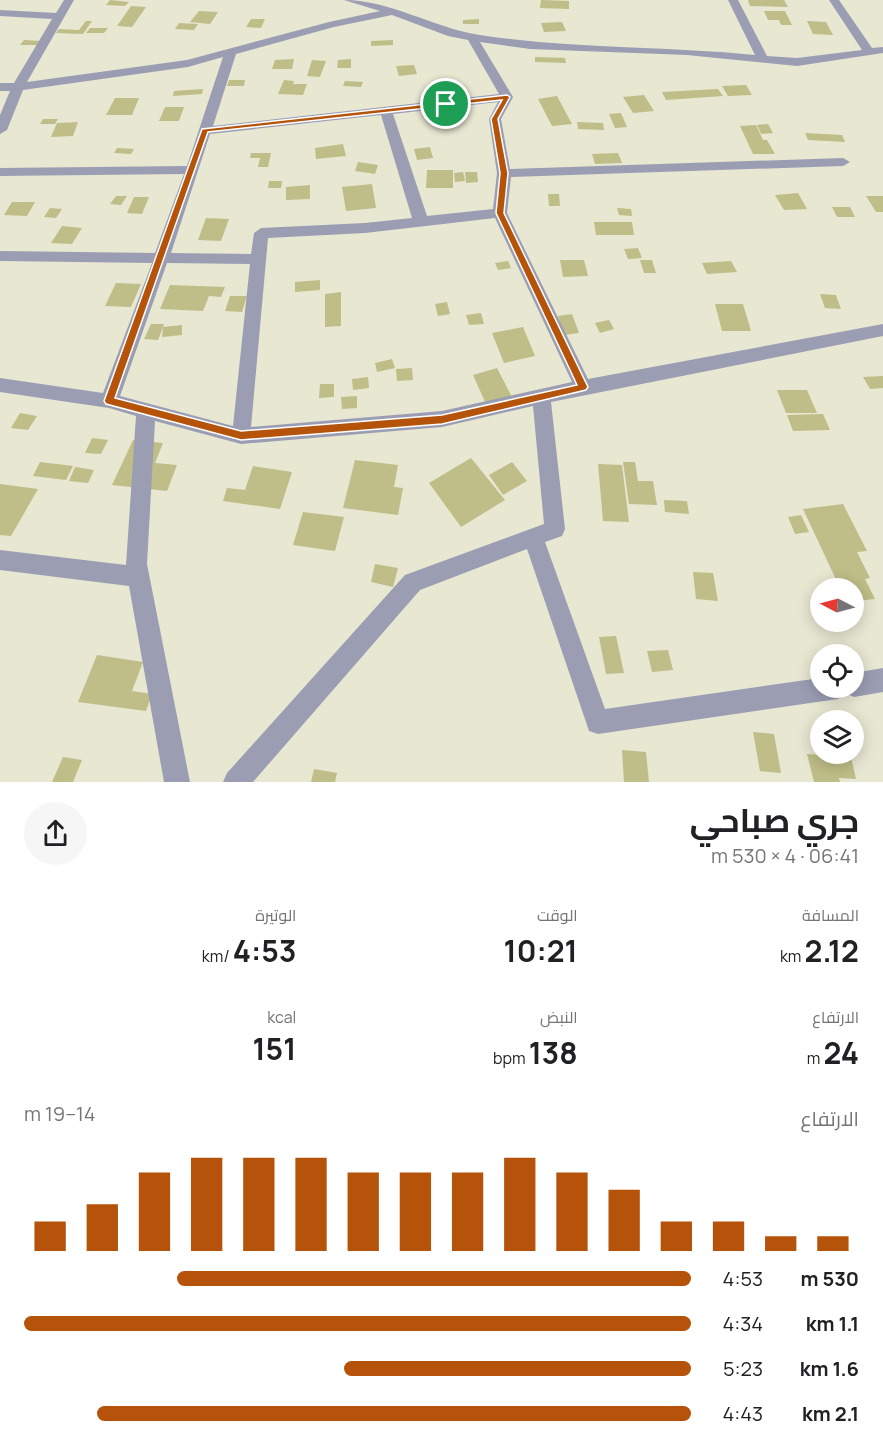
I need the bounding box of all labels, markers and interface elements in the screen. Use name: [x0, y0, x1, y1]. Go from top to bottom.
pin: [420, 78, 471, 129]
icon: arrive: [429, 87, 462, 120]
north arrow: [810, 578, 864, 632]
map controls: [810, 578, 864, 764]
button: locate: [810, 644, 864, 698]
button: layers: [810, 710, 864, 764]
text: جري صباحي: [690, 797, 859, 842]
button: share: [24, 802, 87, 865]
text: 06:41 · 4 × 530 m: [711, 842, 859, 869]
text: الوتيرة: [255, 904, 296, 926]
text: الوقت: [537, 904, 578, 926]
text: المسافة: [802, 904, 859, 926]
text: 4:53: [233, 930, 296, 971]
text: 10:21: [504, 930, 578, 971]
text: 2.12: [805, 930, 859, 971]
text: /km: [202, 945, 233, 967]
text: km: [780, 945, 805, 967]
text: kcal: [267, 1006, 296, 1028]
text: النبض: [540, 1006, 578, 1028]
text: الارتفاع: [812, 1006, 859, 1028]
text: 151: [252, 1028, 296, 1069]
text: 138: [529, 1032, 578, 1073]
text: 24: [823, 1032, 859, 1073]
text: bpm: [493, 1047, 529, 1069]
text: m: [807, 1047, 823, 1069]
text: 14–19 m: [24, 1100, 96, 1127]
text: الارتفاع: [800, 1105, 859, 1132]
text: 4:53: [723, 1265, 763, 1292]
text: 530 m: [801, 1265, 859, 1292]
text: 4:34: [722, 1310, 763, 1337]
text: 1.1 km: [806, 1310, 859, 1337]
text: 5:23: [723, 1355, 763, 1382]
text: 1.6 km: [800, 1355, 859, 1382]
text: 4:43: [722, 1400, 763, 1427]
text: 2.1 km: [802, 1400, 859, 1427]

